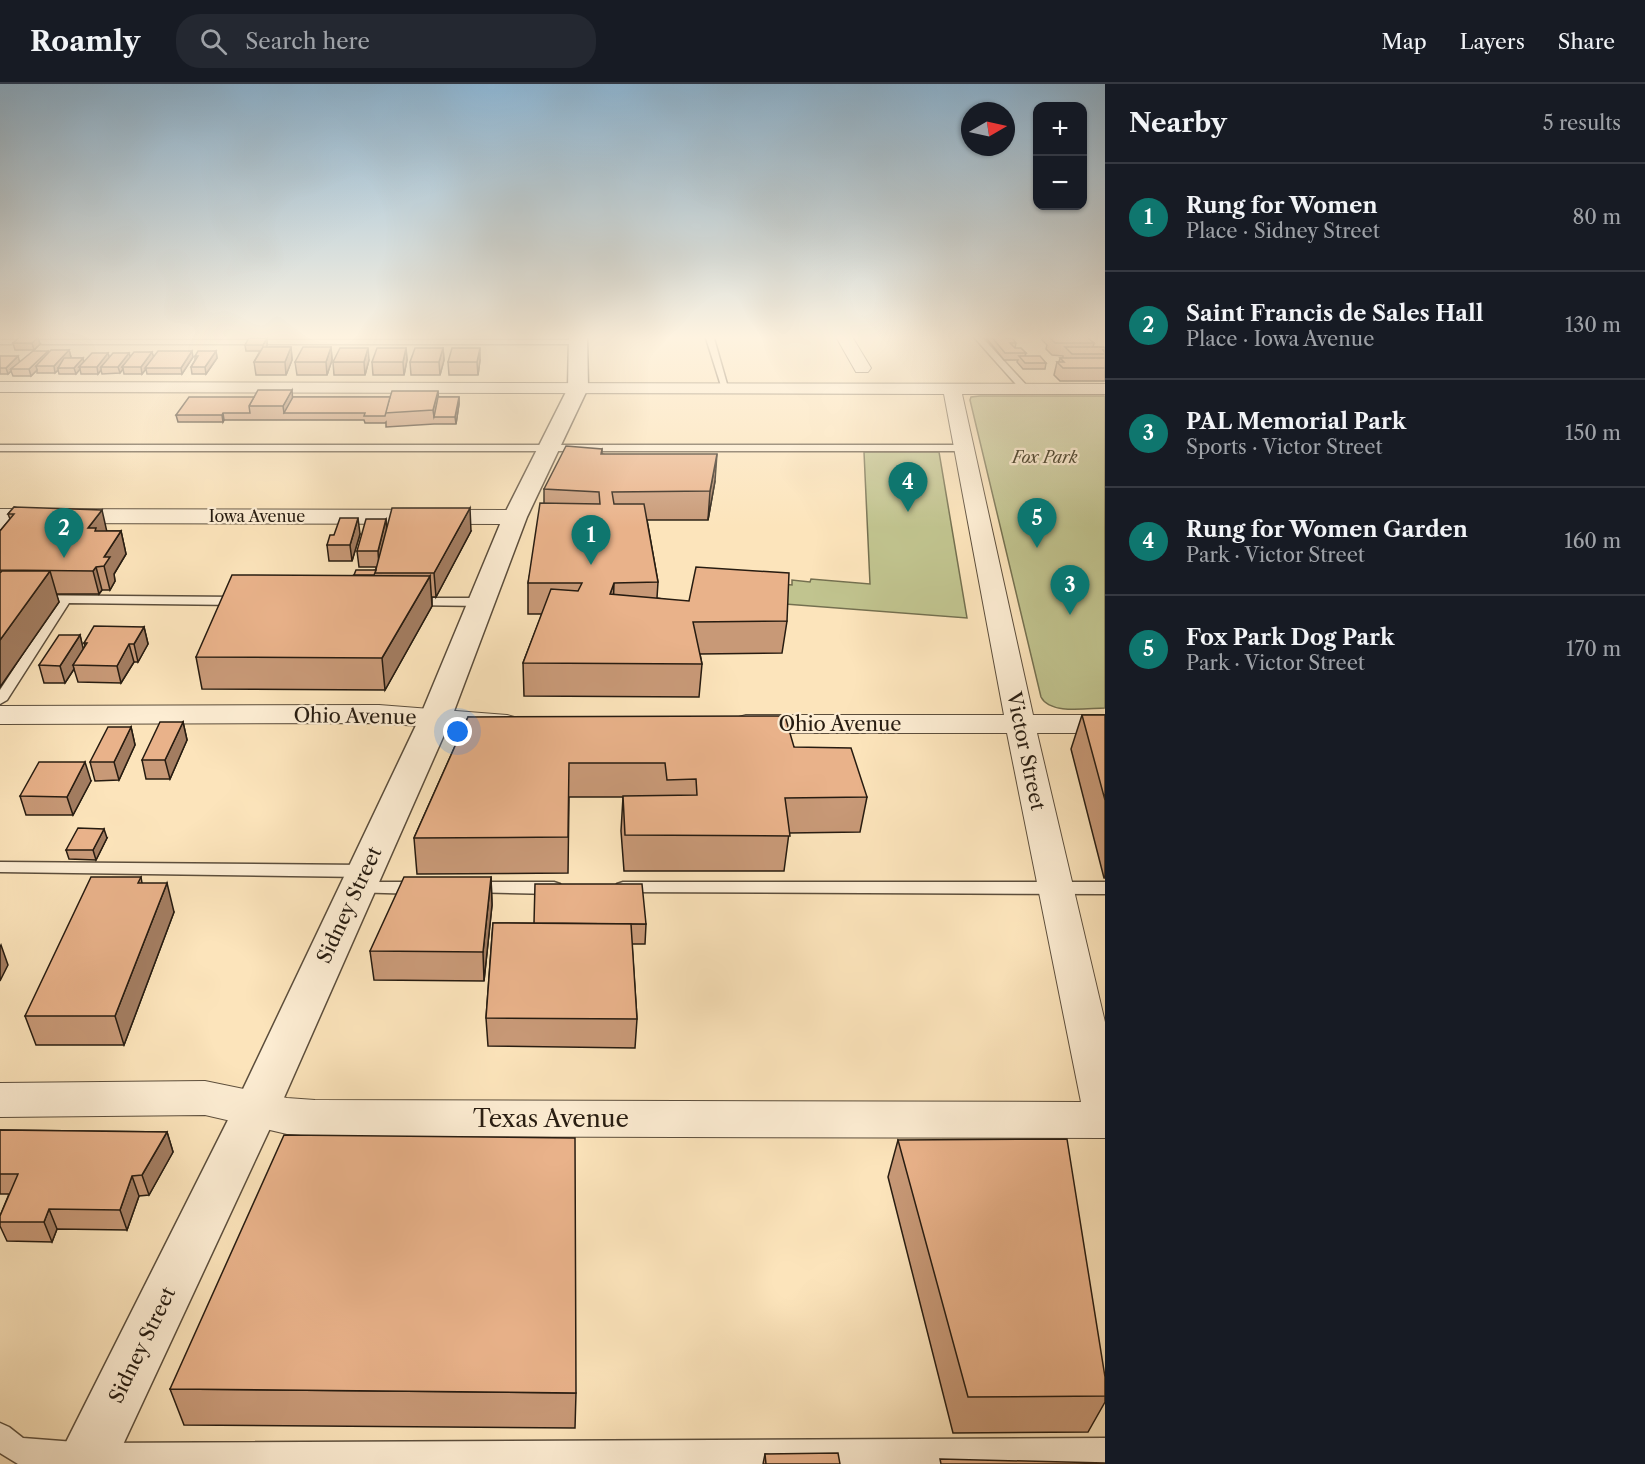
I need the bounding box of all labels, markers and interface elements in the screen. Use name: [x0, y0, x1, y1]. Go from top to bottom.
search box: [176, 14, 596, 68]
text: Roamly: [30, 24, 140, 58]
icon: search: [197, 25, 230, 58]
text: Search here: [245, 28, 370, 55]
text: Map: [1382, 29, 1427, 54]
text: Layers: [1460, 29, 1525, 54]
text: Share: [1558, 29, 1615, 54]
north arrow: [961, 102, 1015, 156]
map controls: [1033, 102, 1087, 210]
button: +: [1033, 102, 1087, 156]
text: Nearby: [1129, 107, 1227, 139]
text: 5 results: [1543, 111, 1621, 135]
button: −: [1033, 156, 1087, 210]
text: Rung for Women: [1186, 192, 1378, 219]
text: 1: [1144, 205, 1153, 229]
text: 80 m: [1573, 205, 1621, 229]
text: Place · Sidney Street: [1186, 219, 1380, 243]
text: Saint Francis de Sales Hall: [1186, 300, 1483, 327]
text: 2: [1143, 313, 1154, 337]
text: 130 m: [1565, 313, 1621, 337]
text: Place · Iowa Avenue: [1186, 327, 1374, 351]
text: PAL Memorial Park: [1186, 408, 1406, 435]
text: 3: [1143, 421, 1154, 445]
text: 150 m: [1565, 421, 1621, 445]
text: Sports · Victor Street: [1186, 435, 1383, 459]
park label: Fox Park: [1010, 447, 1078, 467]
pin: 4: [888, 462, 928, 512]
pin: 5: [1018, 498, 1056, 548]
street label: Iowa Avenue: [209, 506, 305, 526]
pin: 2: [44, 508, 84, 558]
pin: 1: [572, 516, 610, 565]
text: Rung for Women Garden: [1186, 516, 1468, 543]
text: 4: [1143, 529, 1154, 553]
text: 160 m: [1564, 529, 1621, 553]
text: Park · Victor Street: [1186, 543, 1365, 567]
pin: 3: [1050, 566, 1090, 615]
text: Fox Park Dog Park: [1186, 624, 1395, 651]
text: 5: [1143, 637, 1154, 661]
text: 170 m: [1566, 637, 1621, 661]
text: Park · Victor Street: [1186, 651, 1365, 675]
street label: Victor Street: [1002, 689, 1050, 812]
street label: Ohio Avenue: [293, 703, 417, 729]
street label: Ohio Avenue: [779, 712, 901, 736]
your location: [443, 717, 472, 746]
street label: Sidney Street: [311, 843, 387, 967]
street label: Texas Avenue: [473, 1104, 629, 1133]
street label: Sidney Street: [104, 1283, 180, 1407]

